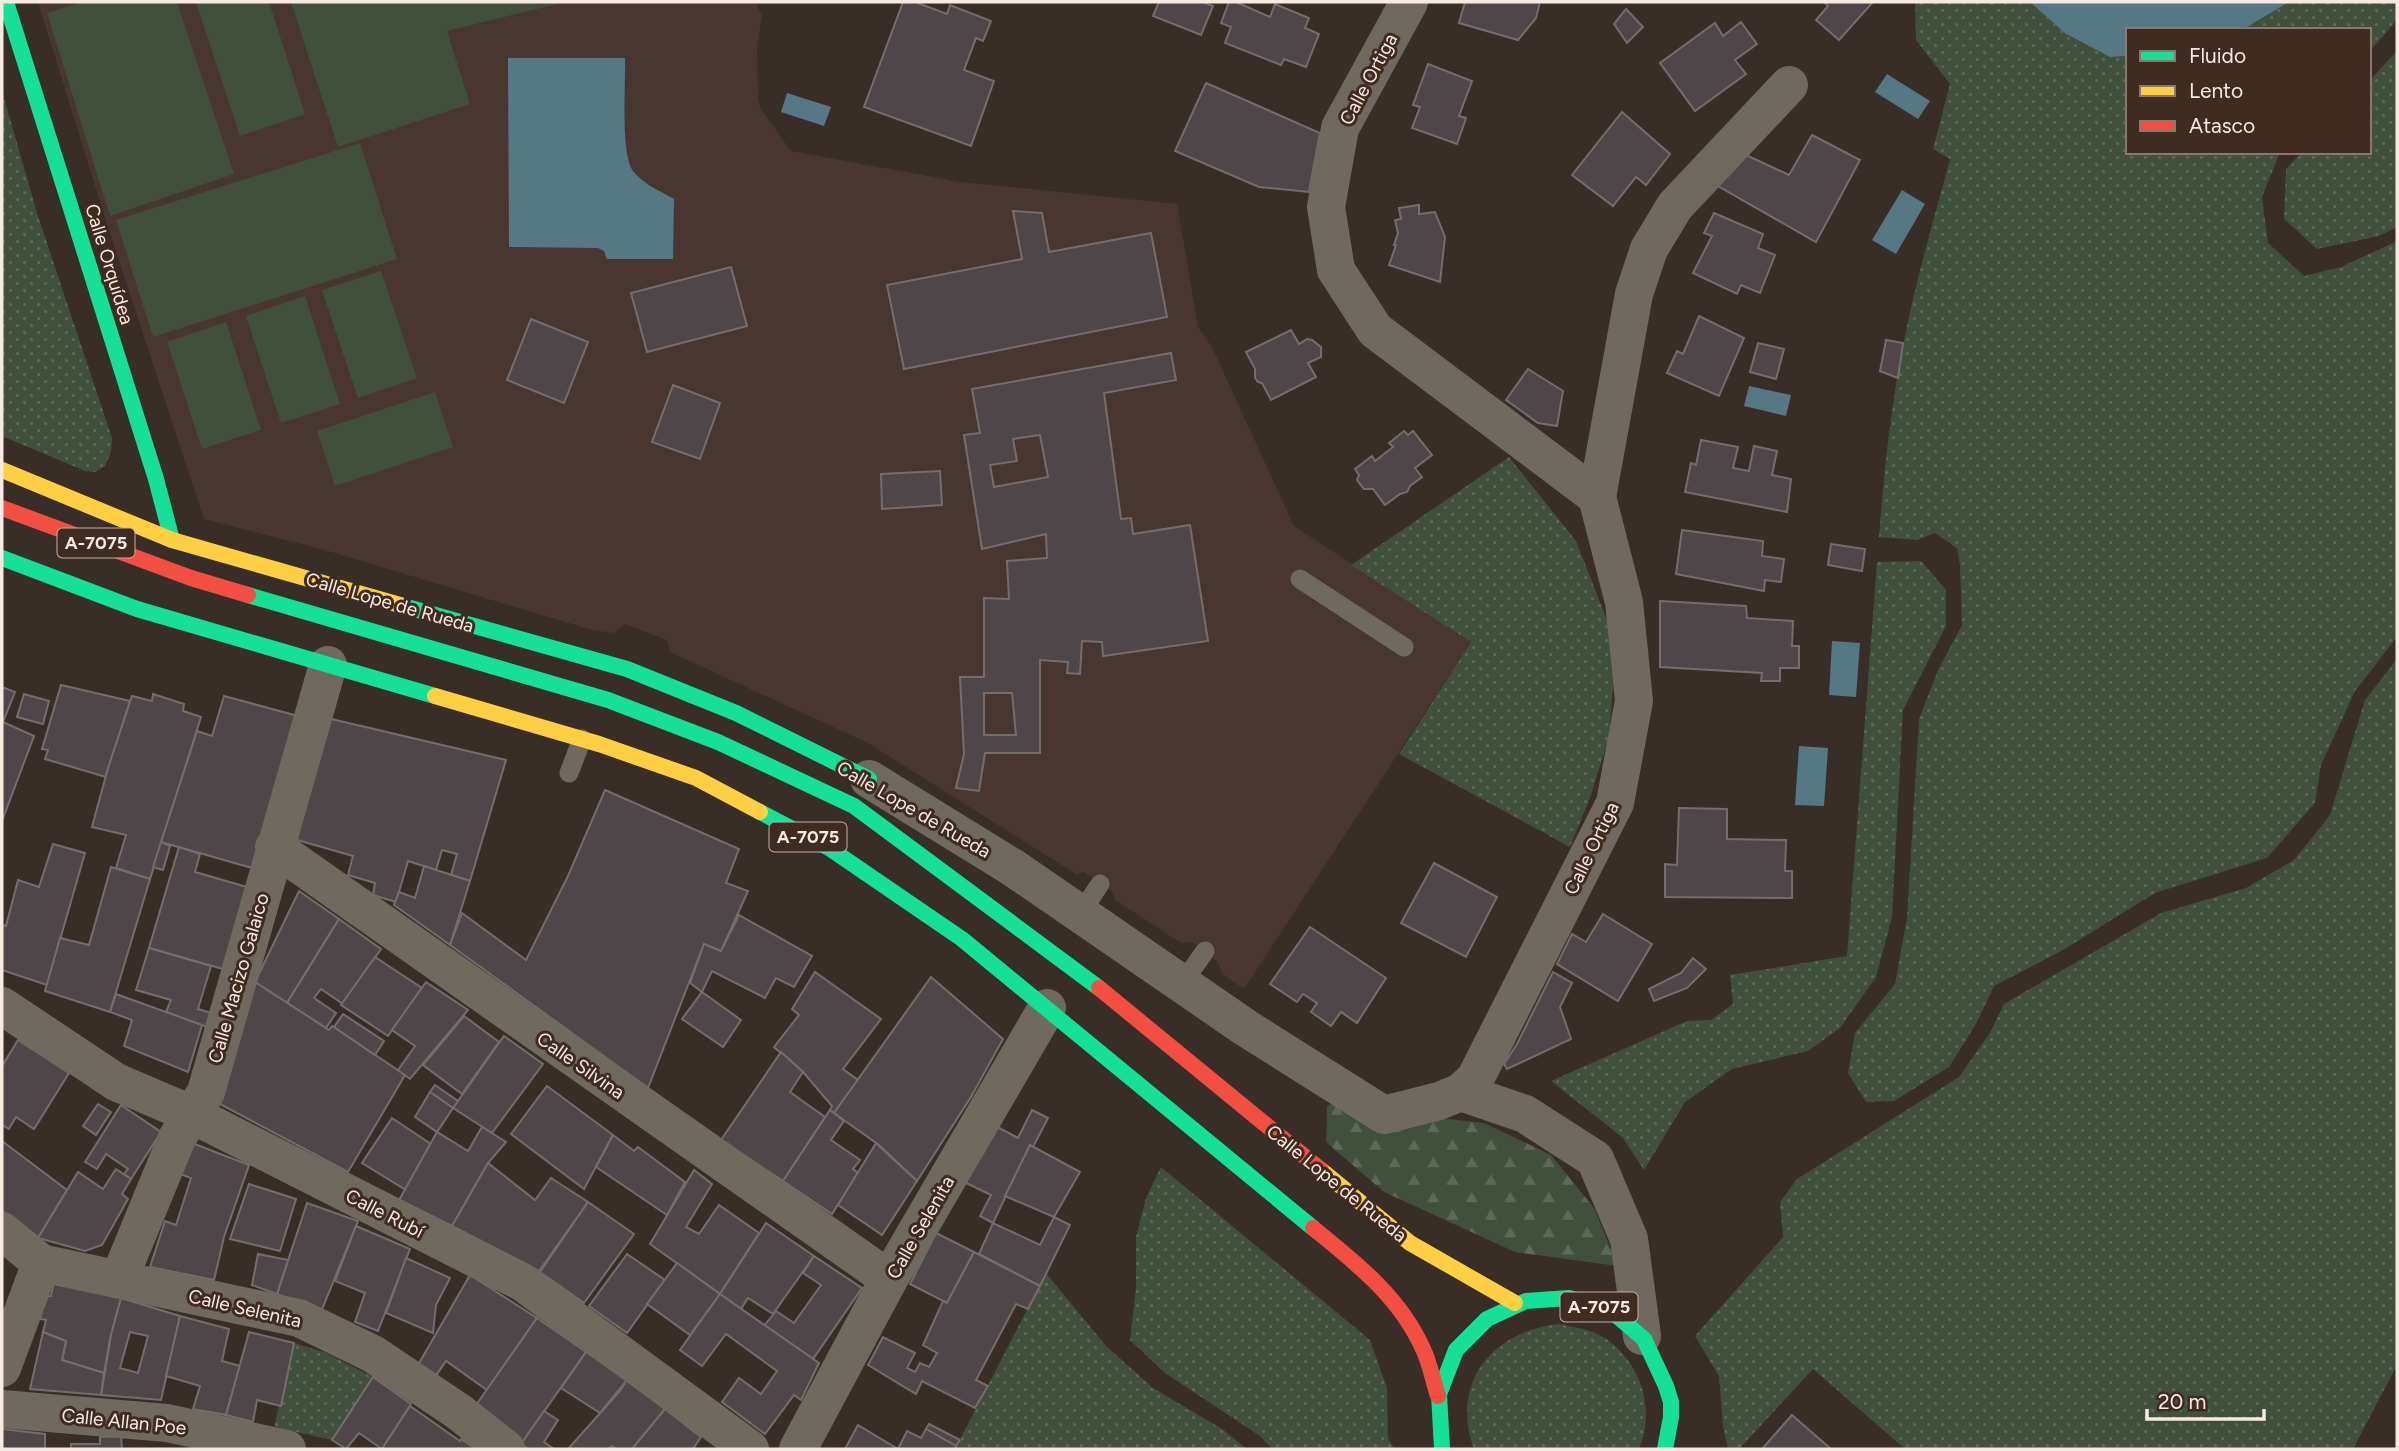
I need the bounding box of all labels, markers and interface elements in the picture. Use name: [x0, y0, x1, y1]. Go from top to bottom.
legend: [2126, 28, 2371, 154]
street label: Calle Ortiga: [1335, 30, 1402, 129]
text: Fluido: [2189, 43, 2246, 68]
text: Lento: [2189, 78, 2243, 103]
text: Atasco: [2189, 113, 2255, 138]
street label: Calle Orquídea: [80, 201, 139, 327]
road number: A-7075: [57, 528, 134, 558]
street label: Calle Lope de Rueda: [303, 567, 477, 638]
street label: Calle Lope de Rueda: [833, 756, 995, 863]
street label: Calle Ortiga: [1559, 798, 1624, 898]
road number: A-7075: [770, 822, 846, 852]
street label: Calle Macizo Galaico: [203, 890, 274, 1066]
street label: Calle Silvina: [532, 1027, 629, 1104]
street label: Calle Lope de Rueda: [1262, 1120, 1412, 1247]
street label: Calle Selenita: [882, 1172, 959, 1283]
street label: Calle Rubí: [342, 1184, 429, 1244]
street label: Calle Selenita: [186, 1284, 304, 1333]
road number: A-7075: [1560, 1292, 1638, 1322]
scale bar: [2147, 1378, 2264, 1422]
text: 20 m: [2158, 1389, 2206, 1414]
street label: Calle Allan Poe: [60, 1404, 187, 1439]

